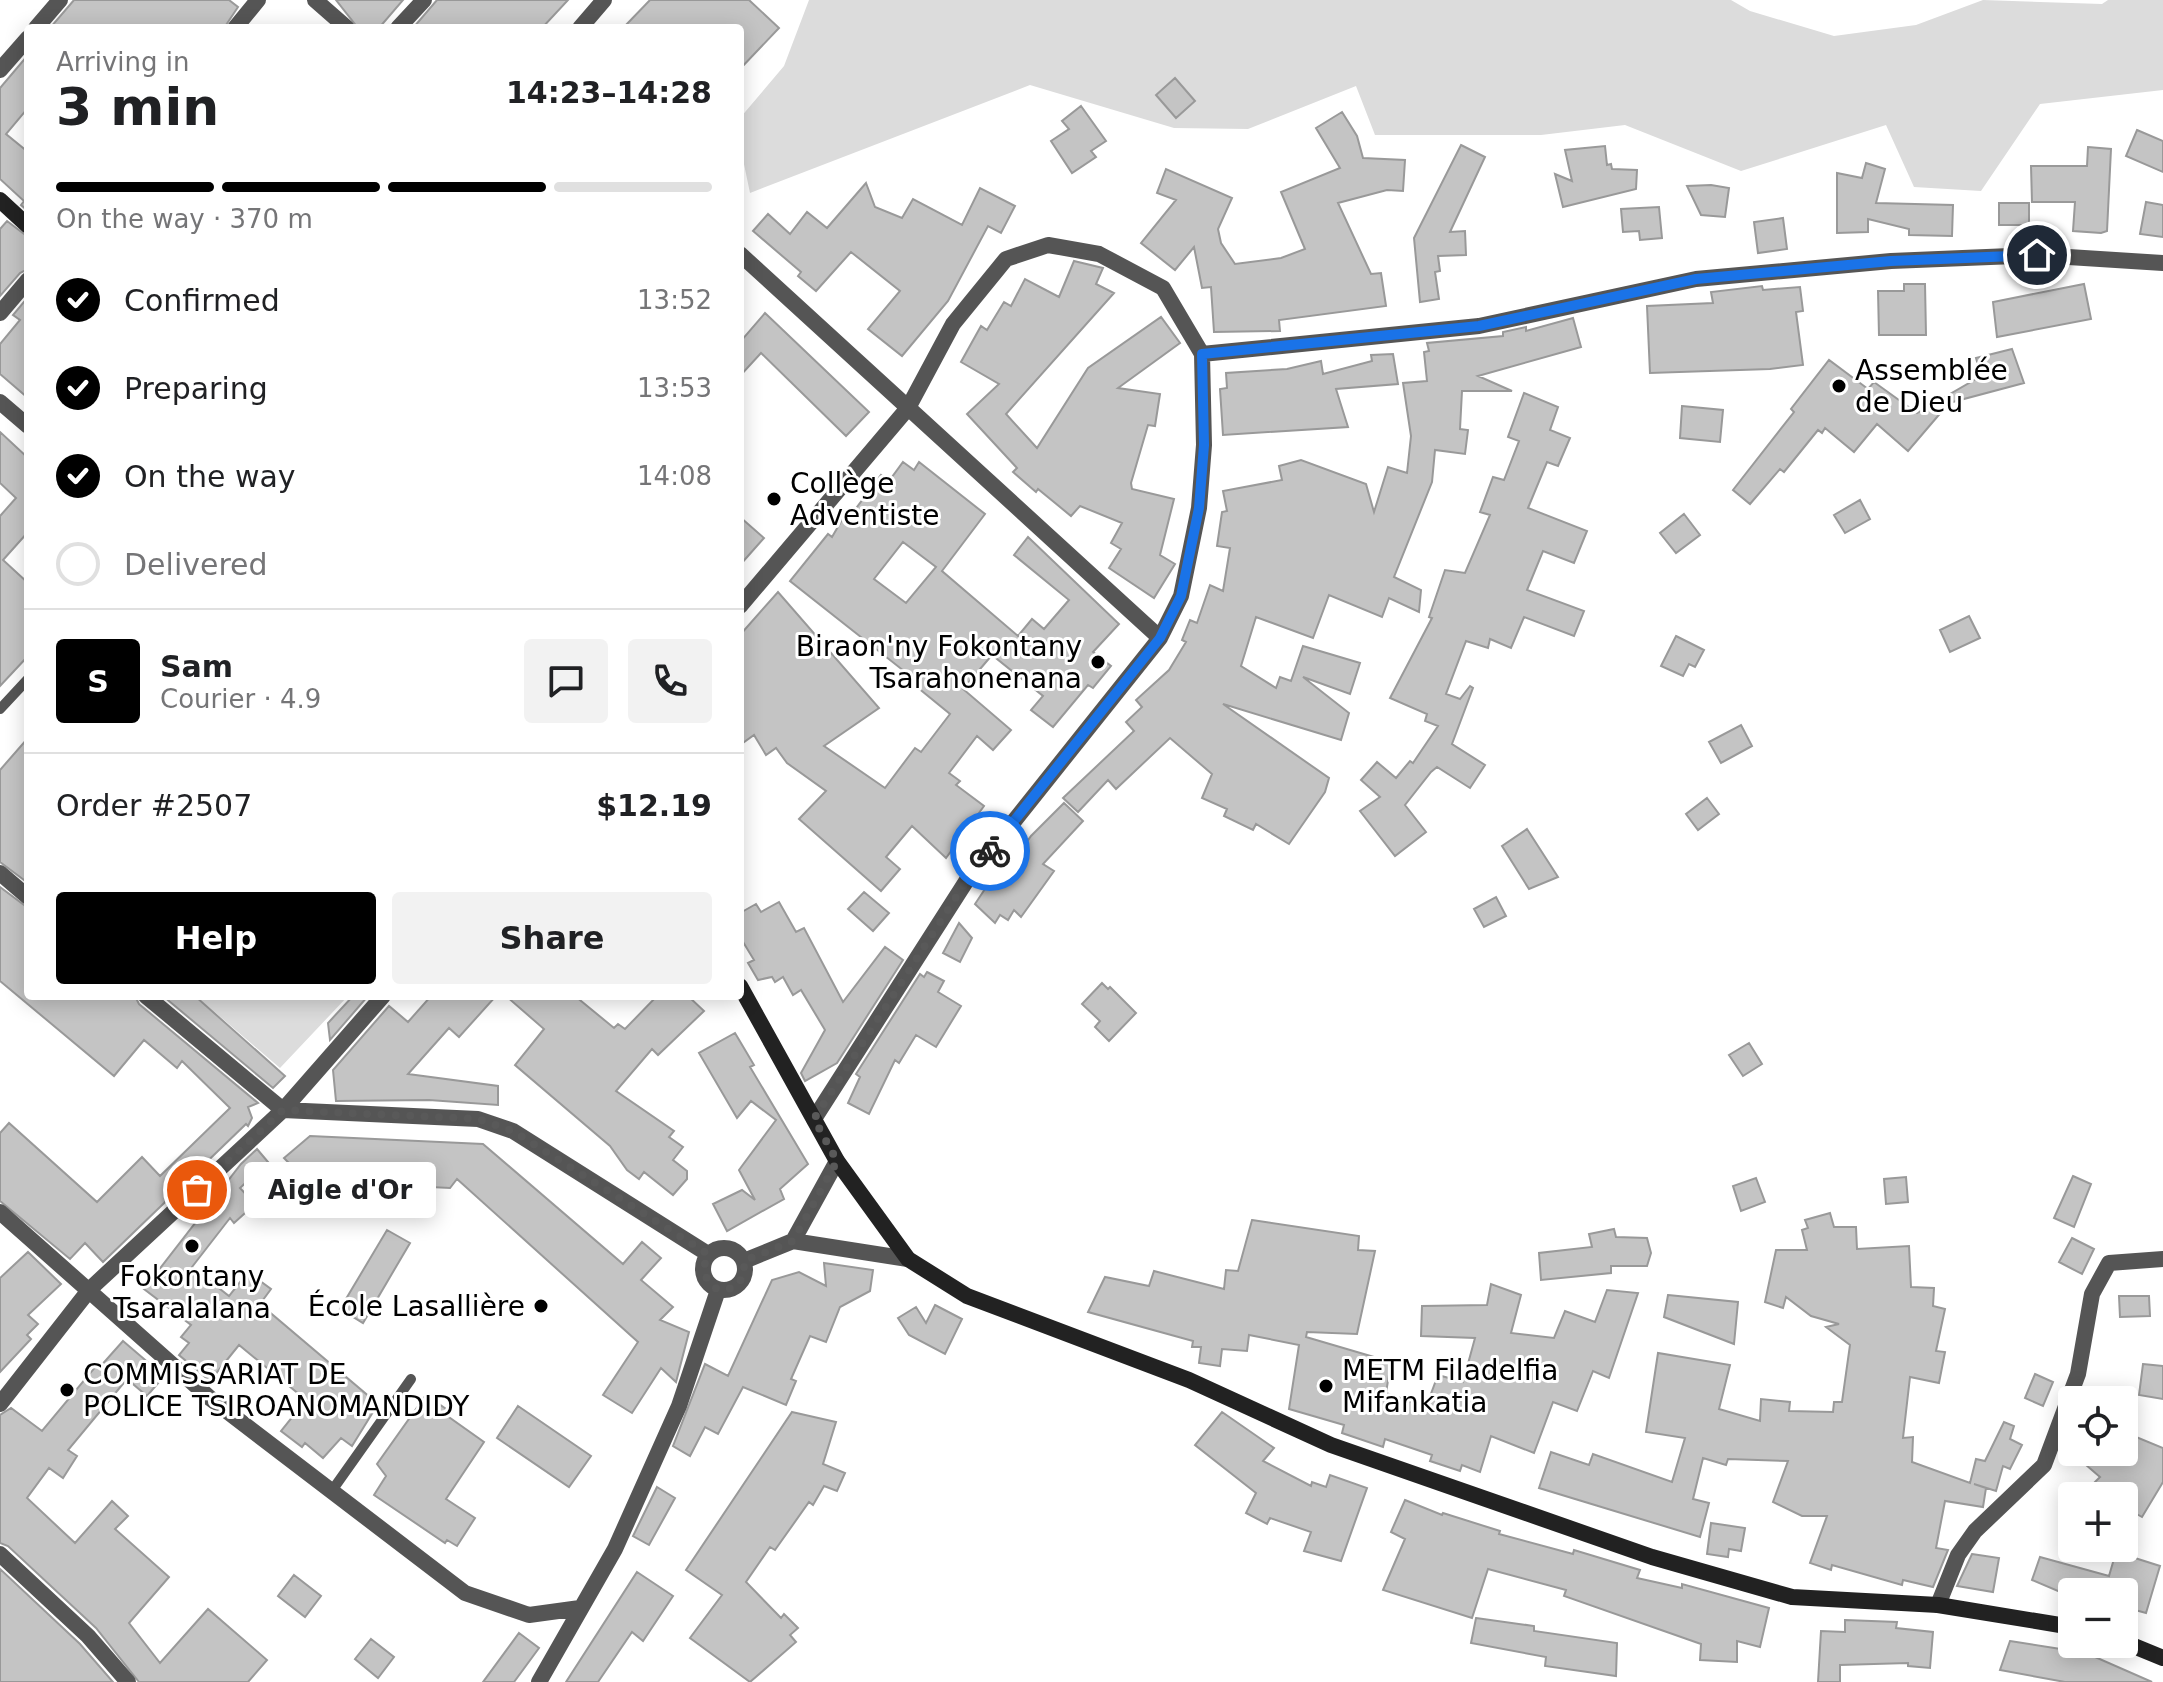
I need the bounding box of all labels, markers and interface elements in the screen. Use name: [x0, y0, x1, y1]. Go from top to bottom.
text: Arriving in: [56, 47, 190, 77]
text: 14:23–14:28: [506, 75, 712, 110]
text: 3 min: [56, 77, 219, 137]
text: On the way · 370 m: [56, 204, 313, 234]
pin: [2003, 221, 2071, 289]
icon: home: [2015, 233, 2059, 277]
icon: check: [56, 278, 100, 322]
text: Confirmed: [124, 283, 280, 318]
text: 13:52: [637, 285, 712, 315]
place label: Assemblée de Dieu: [1855, 354, 2008, 419]
icon: check: [56, 366, 100, 410]
text: Preparing: [124, 371, 268, 406]
text: 13:53: [637, 373, 712, 403]
marker: Assemblée de Dieu: [1830, 377, 1848, 395]
icon: check: [56, 454, 100, 498]
text: On the way: [124, 459, 296, 494]
text: 14:08: [637, 461, 712, 491]
place label: Collège Adventiste: [790, 467, 940, 532]
marker: Collège Adventiste: [765, 490, 783, 508]
text: Delivered: [124, 547, 268, 582]
place label: Biraon'ny Fokontany Tsarahonenana: [796, 630, 1082, 695]
button: chat: [524, 639, 608, 723]
button: phone: [628, 639, 712, 723]
text: Sam: [160, 649, 233, 684]
marker: Biraon'ny Fokontany Tsarahonenana: [1089, 653, 1107, 671]
text: S: [87, 664, 109, 699]
text: Courier · 4.9: [160, 684, 321, 714]
text: Order #2507: [56, 788, 252, 823]
text: $12.19: [596, 788, 712, 823]
courier: [950, 811, 1030, 891]
icon: bike: [968, 829, 1012, 873]
button: Help: [56, 892, 376, 984]
button: Share: [392, 892, 712, 984]
pin: [163, 1156, 231, 1224]
callout: Aigle d'Or: [245, 1162, 437, 1218]
icon: bag: [175, 1168, 219, 1212]
text: Aigle d'Or: [268, 1175, 412, 1205]
marker: Fokontany Tsaralalana: [183, 1237, 201, 1255]
place label: Fokontany Tsaralalana: [112, 1260, 271, 1325]
place label: École Lasallière: [308, 1289, 525, 1323]
marker: École Lasallière: [532, 1297, 550, 1315]
place label: METM Filadelfia Mifankatia: [1342, 1354, 1558, 1419]
place label: COMMISSARIAT DE POLICE TSIROANOMANDIDY: [83, 1358, 470, 1423]
marker: METM Filadelfia Mifankatia: [1317, 1377, 1335, 1395]
marker: COMMISSARIAT DE POLICE TSIROANOMANDIDY: [58, 1381, 76, 1399]
map controls: [2058, 1386, 2138, 1658]
button: locate: [2058, 1386, 2138, 1466]
button: +: [2058, 1482, 2138, 1562]
button: −: [2058, 1578, 2138, 1658]

